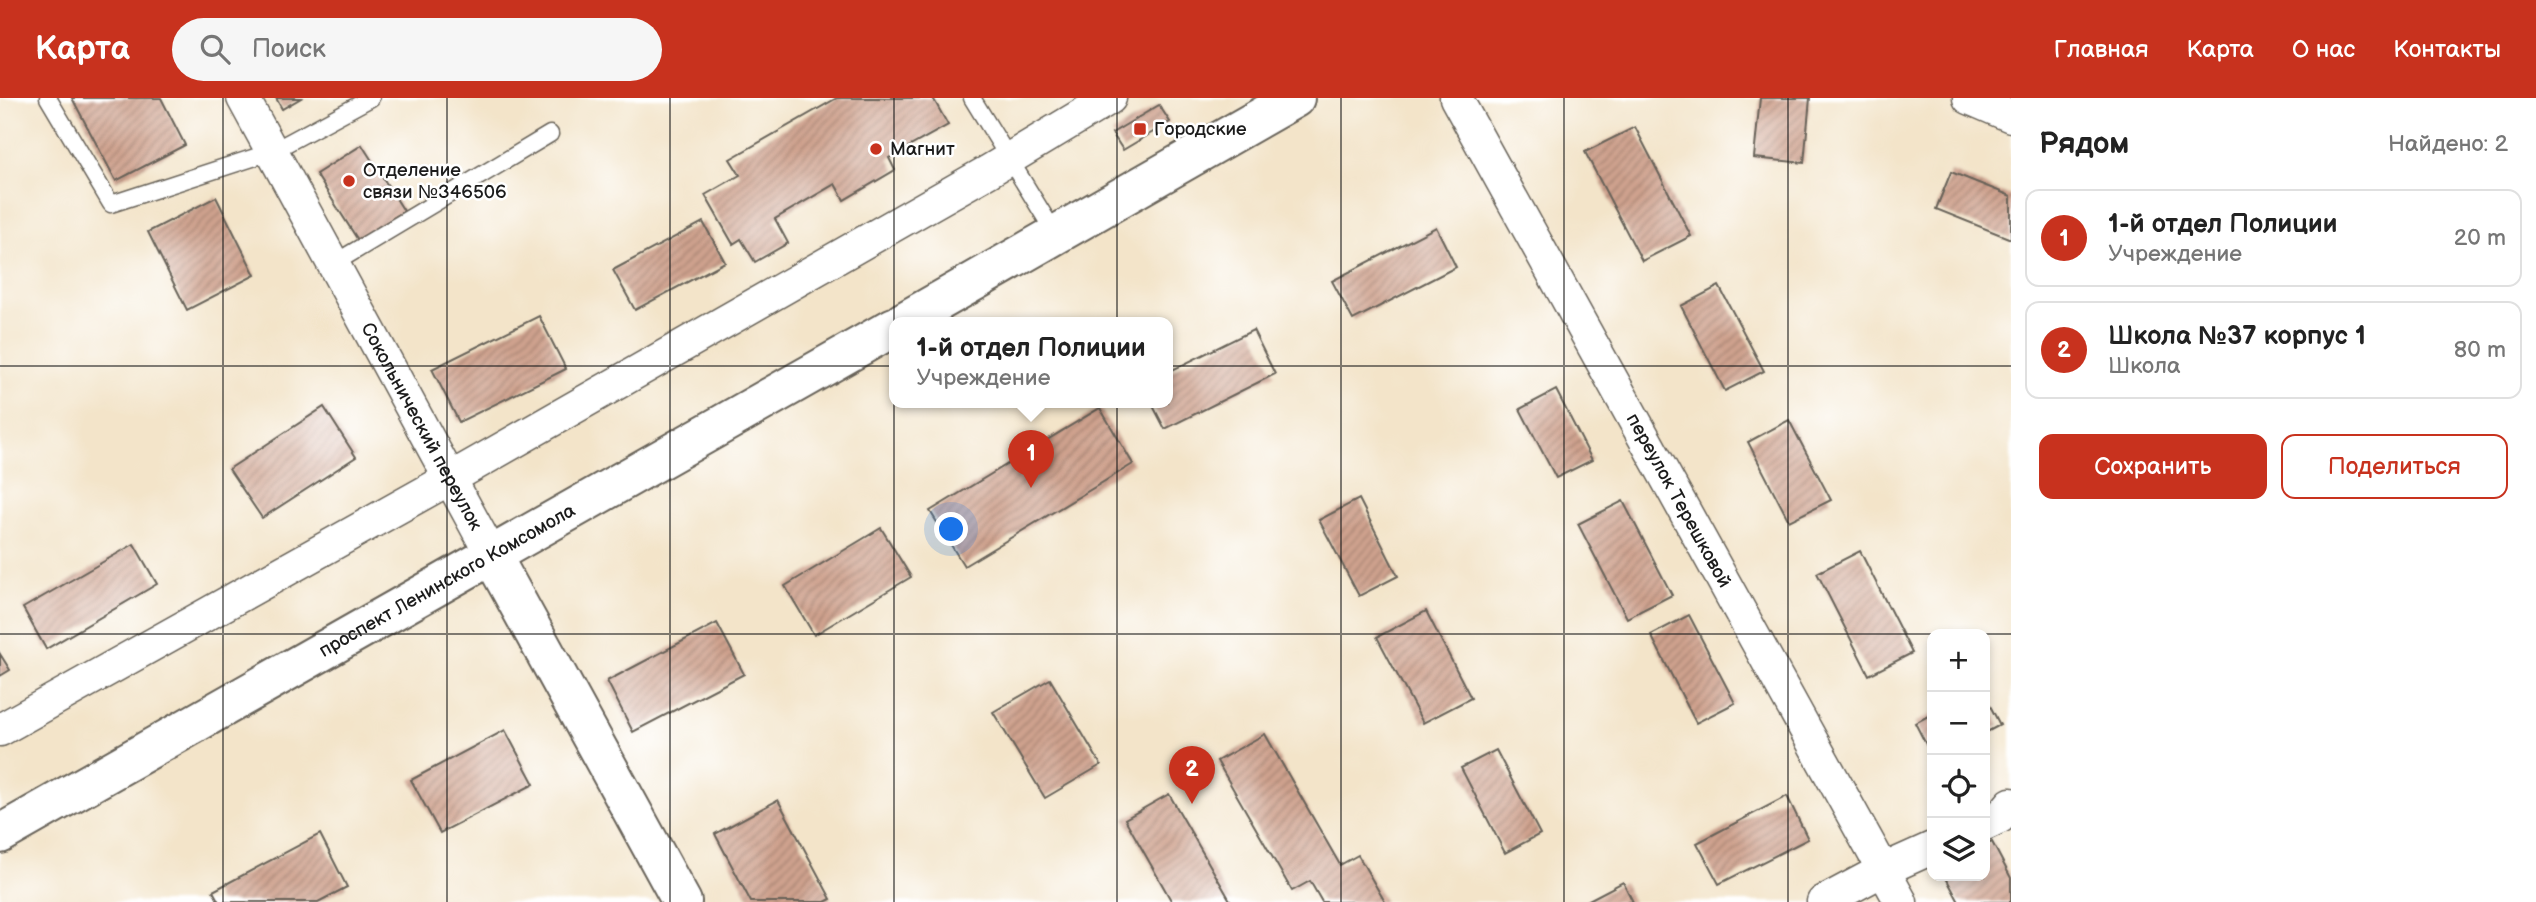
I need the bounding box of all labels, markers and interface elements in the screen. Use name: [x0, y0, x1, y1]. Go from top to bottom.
search box: [172, 18, 662, 81]
text: Карта: [35, 29, 130, 69]
icon: search: [196, 30, 234, 68]
text: Поиск: [252, 34, 326, 65]
text: Главная: [2054, 35, 2148, 64]
text: Карта: [2186, 35, 2254, 64]
text: О нас: [2292, 35, 2355, 64]
text: Контакты: [2393, 35, 2501, 64]
place label: Городские: [1154, 118, 1247, 141]
marker: Городские: [1132, 121, 1148, 137]
text: Рядом: [2039, 126, 2129, 162]
text: Найдено: 2: [2388, 130, 2508, 158]
place label: Магнит: [890, 138, 955, 161]
marker: Магнит: [868, 141, 884, 157]
place label: Отделение связи №346506: [363, 159, 507, 204]
marker: Отделение связи №346506: [341, 173, 357, 189]
text: 1-й отдел Полиции: [2108, 209, 2337, 240]
text: 1: [2059, 224, 2069, 252]
text: 20 m: [2454, 224, 2506, 252]
text: Учреждение: [2108, 240, 2242, 268]
popup: [889, 317, 1173, 408]
street label: Сокольнический переулок: [356, 319, 487, 534]
text: Школа №37 корпус 1: [2108, 321, 2366, 352]
text: 1-й отдел Полиции: [916, 333, 1146, 364]
text: 2: [2057, 336, 2071, 364]
text: 80 m: [2454, 336, 2506, 364]
text: Школа: [2108, 352, 2181, 380]
text: Учреждение: [916, 364, 1050, 392]
street label: переулок Терешковой: [1621, 409, 1736, 592]
pin: 1: [1008, 430, 1054, 488]
button: Сохранить: [2039, 434, 2267, 499]
button: Поделиться: [2281, 434, 2508, 499]
street label: проспект Ленинского Комсомола: [315, 499, 579, 662]
your location: [934, 512, 968, 546]
map controls: [1927, 629, 1990, 881]
button: +: [1927, 629, 1990, 692]
button: −: [1927, 692, 1990, 755]
pin: 2: [1169, 746, 1215, 804]
button: locate: [1927, 755, 1990, 818]
button: layers: [1927, 818, 1990, 881]

